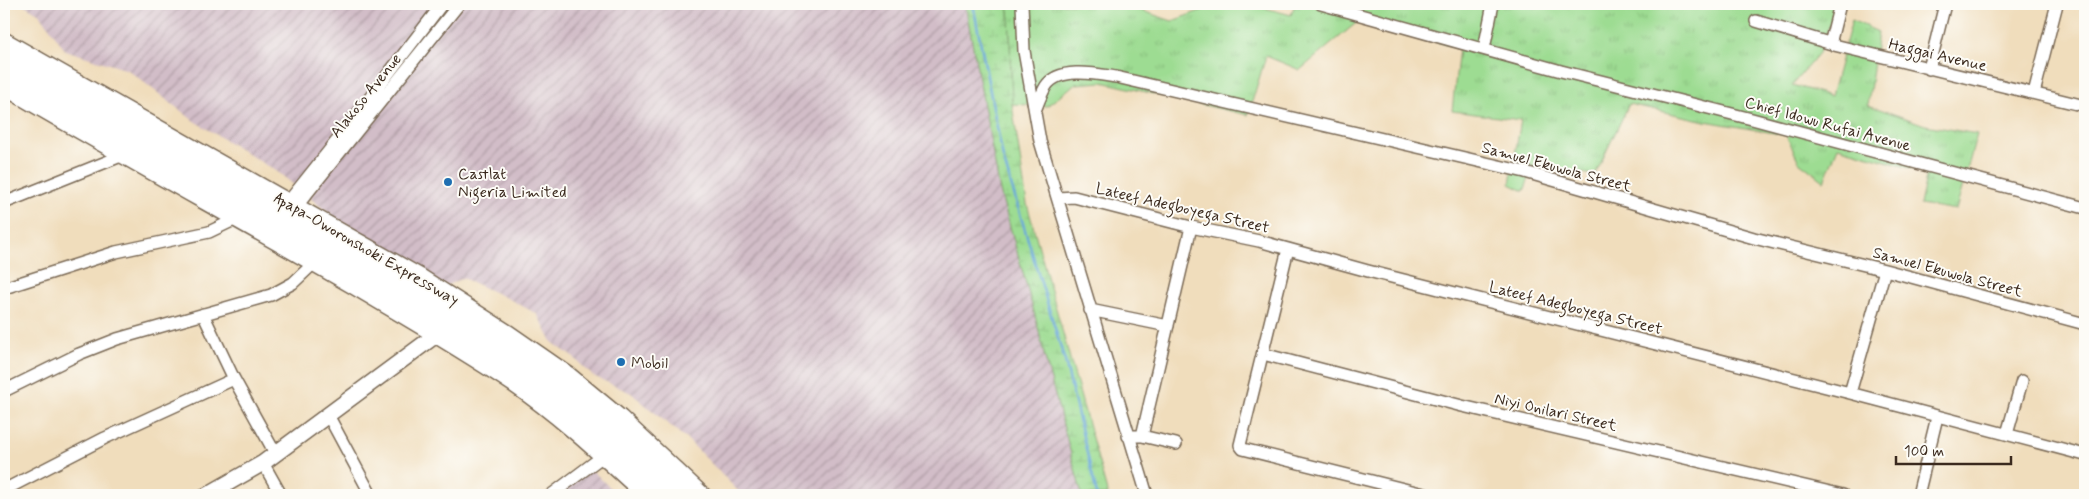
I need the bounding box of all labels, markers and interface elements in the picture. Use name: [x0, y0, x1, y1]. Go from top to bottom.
street label: Haggai Avenue: [1886, 34, 1989, 78]
street label: Alakoso Avenue: [326, 49, 407, 142]
street label: Chief Idowu Rufai Avenue: [1742, 92, 1913, 157]
street label: Samuel Ekuwola Street: [1479, 137, 1634, 198]
place label: Castlat Nigeria Limited: [458, 164, 567, 204]
marker: Castlat Nigeria Limited: [442, 176, 454, 188]
street label: Lateef Adegboyega Street: [1094, 178, 1272, 240]
street label: Apapa-Oworonshoki Expressway: [270, 188, 462, 312]
street label: Samuel Ekuwola Street: [1870, 242, 2025, 303]
street label: Lateef Adegboyega Street: [1487, 277, 1665, 341]
place label: Mobil: [631, 353, 668, 374]
marker: Mobil: [615, 356, 627, 368]
street label: Niyi Onilari Street: [1492, 388, 1619, 437]
scale bar: [1896, 434, 2012, 466]
text: 100 m: [1904, 442, 1944, 462]

